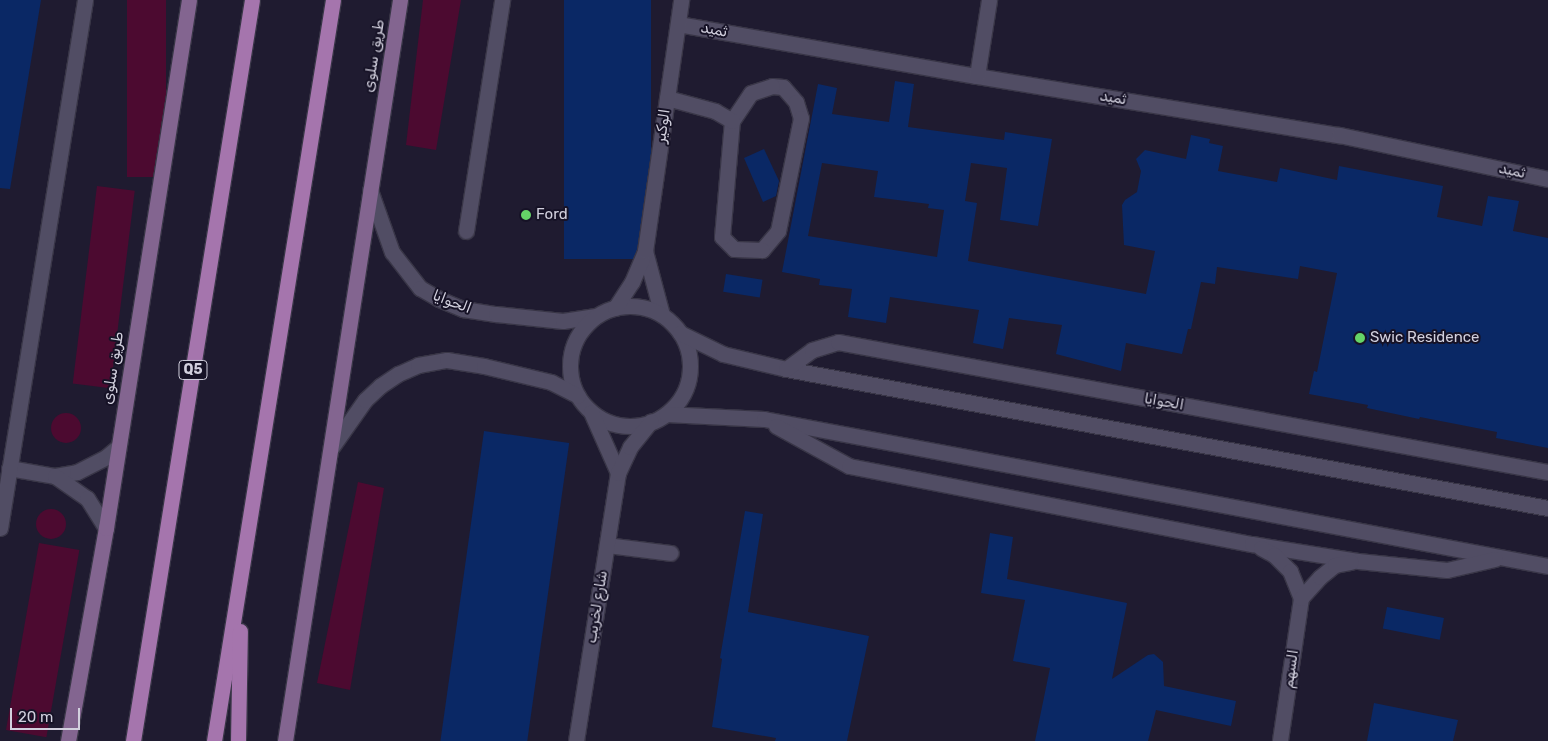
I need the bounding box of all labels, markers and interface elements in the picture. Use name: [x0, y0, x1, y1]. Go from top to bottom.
street label: طريق سلوى: [359, 18, 389, 94]
street label: ثميد: [699, 19, 729, 41]
street label: ثميد: [1098, 87, 1128, 109]
street label: الوكير: [652, 108, 674, 144]
street label: ثميد: [1497, 159, 1527, 183]
place label: Ford: [536, 206, 568, 224]
marker: Ford: [520, 209, 532, 221]
street label: الحوايا: [430, 286, 474, 318]
place label: Swic Residence: [1370, 329, 1479, 347]
street label: طريق سلوى: [98, 330, 128, 406]
marker: Swic Residence: [1354, 332, 1366, 344]
road number: Q5: [178, 358, 208, 382]
street label: الحوايا: [1143, 390, 1185, 414]
street label: شارع لخريب: [582, 569, 612, 645]
street label: السهم: [1279, 649, 1303, 689]
scale bar: [12, 698, 82, 730]
text: 20 m: [18, 708, 53, 726]

